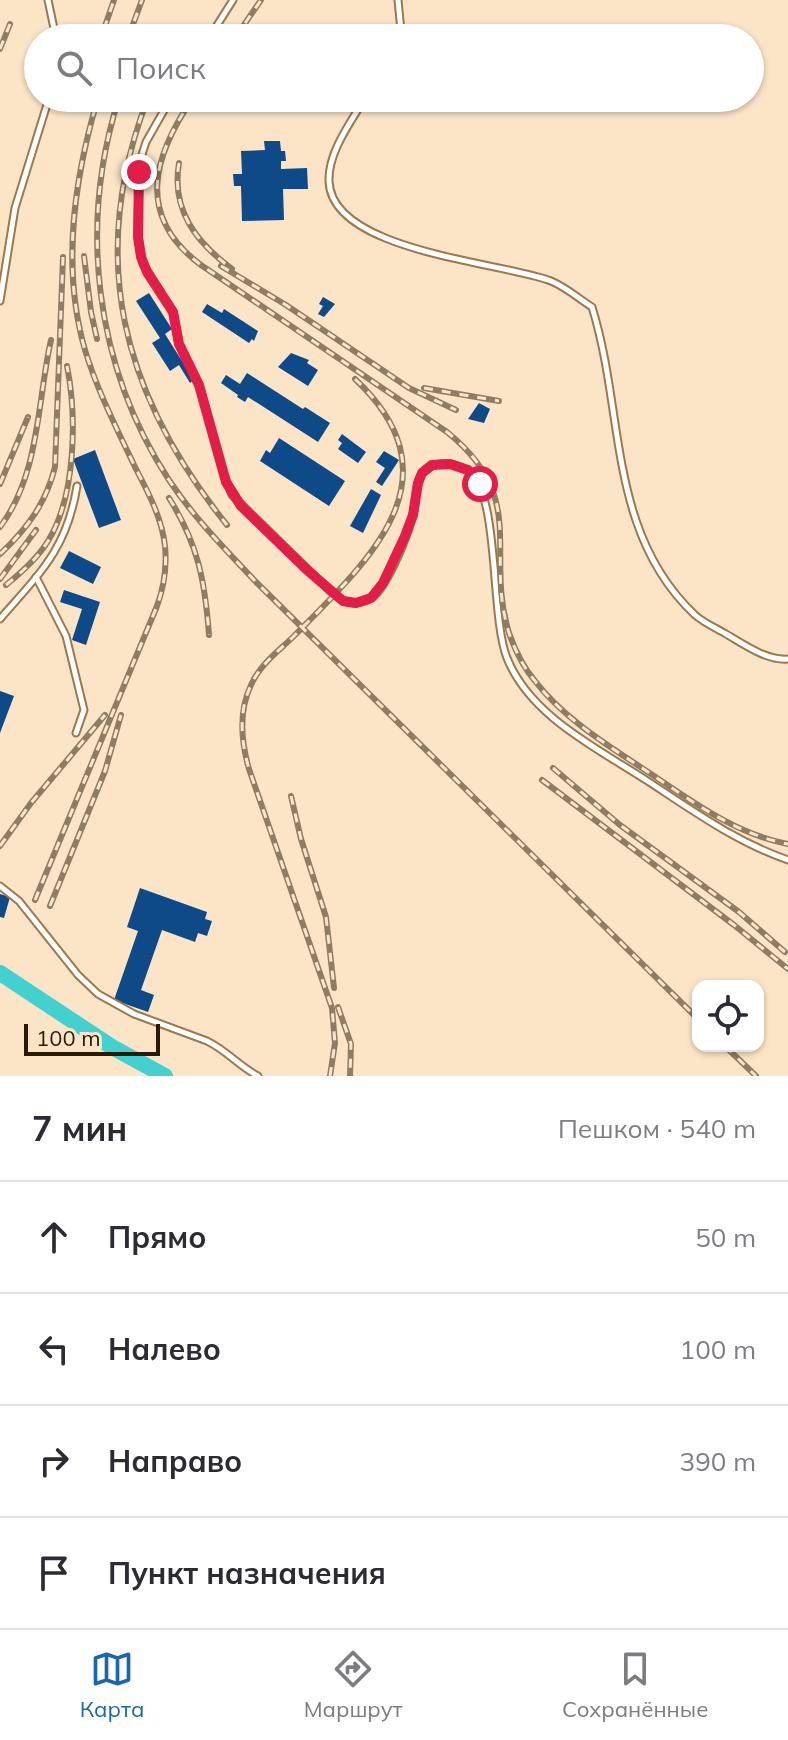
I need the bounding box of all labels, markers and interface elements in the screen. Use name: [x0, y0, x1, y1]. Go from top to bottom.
search box: [24, 24, 764, 112]
icon: search: [52, 46, 96, 90]
text: Поиск: [116, 49, 206, 87]
route end: [121, 154, 157, 190]
route start: [462, 466, 498, 502]
map controls: [692, 980, 764, 1052]
button: locate: [692, 980, 764, 1052]
scale bar: [24, 1020, 160, 1056]
text: 100 m: [36, 1024, 101, 1052]
text: 7 мин: [32, 1107, 127, 1150]
text: Пешком · 540 m: [558, 1112, 756, 1145]
icon: ahead: [32, 1215, 76, 1259]
text: Прямо: [108, 1218, 206, 1256]
text: 50 m: [695, 1221, 756, 1254]
icon: left: [32, 1327, 76, 1371]
text: Налево: [108, 1330, 221, 1368]
text: 100 m: [680, 1333, 756, 1366]
icon: right: [32, 1439, 76, 1483]
text: Направо: [108, 1442, 242, 1480]
text: 390 m: [680, 1445, 756, 1478]
icon: arrive: [32, 1551, 76, 1595]
text: Пункт назначения: [108, 1554, 386, 1592]
tab: Карта: [80, 1647, 144, 1723]
tab: Маршрут: [304, 1647, 403, 1723]
tab: Сохранённые: [562, 1647, 708, 1723]

